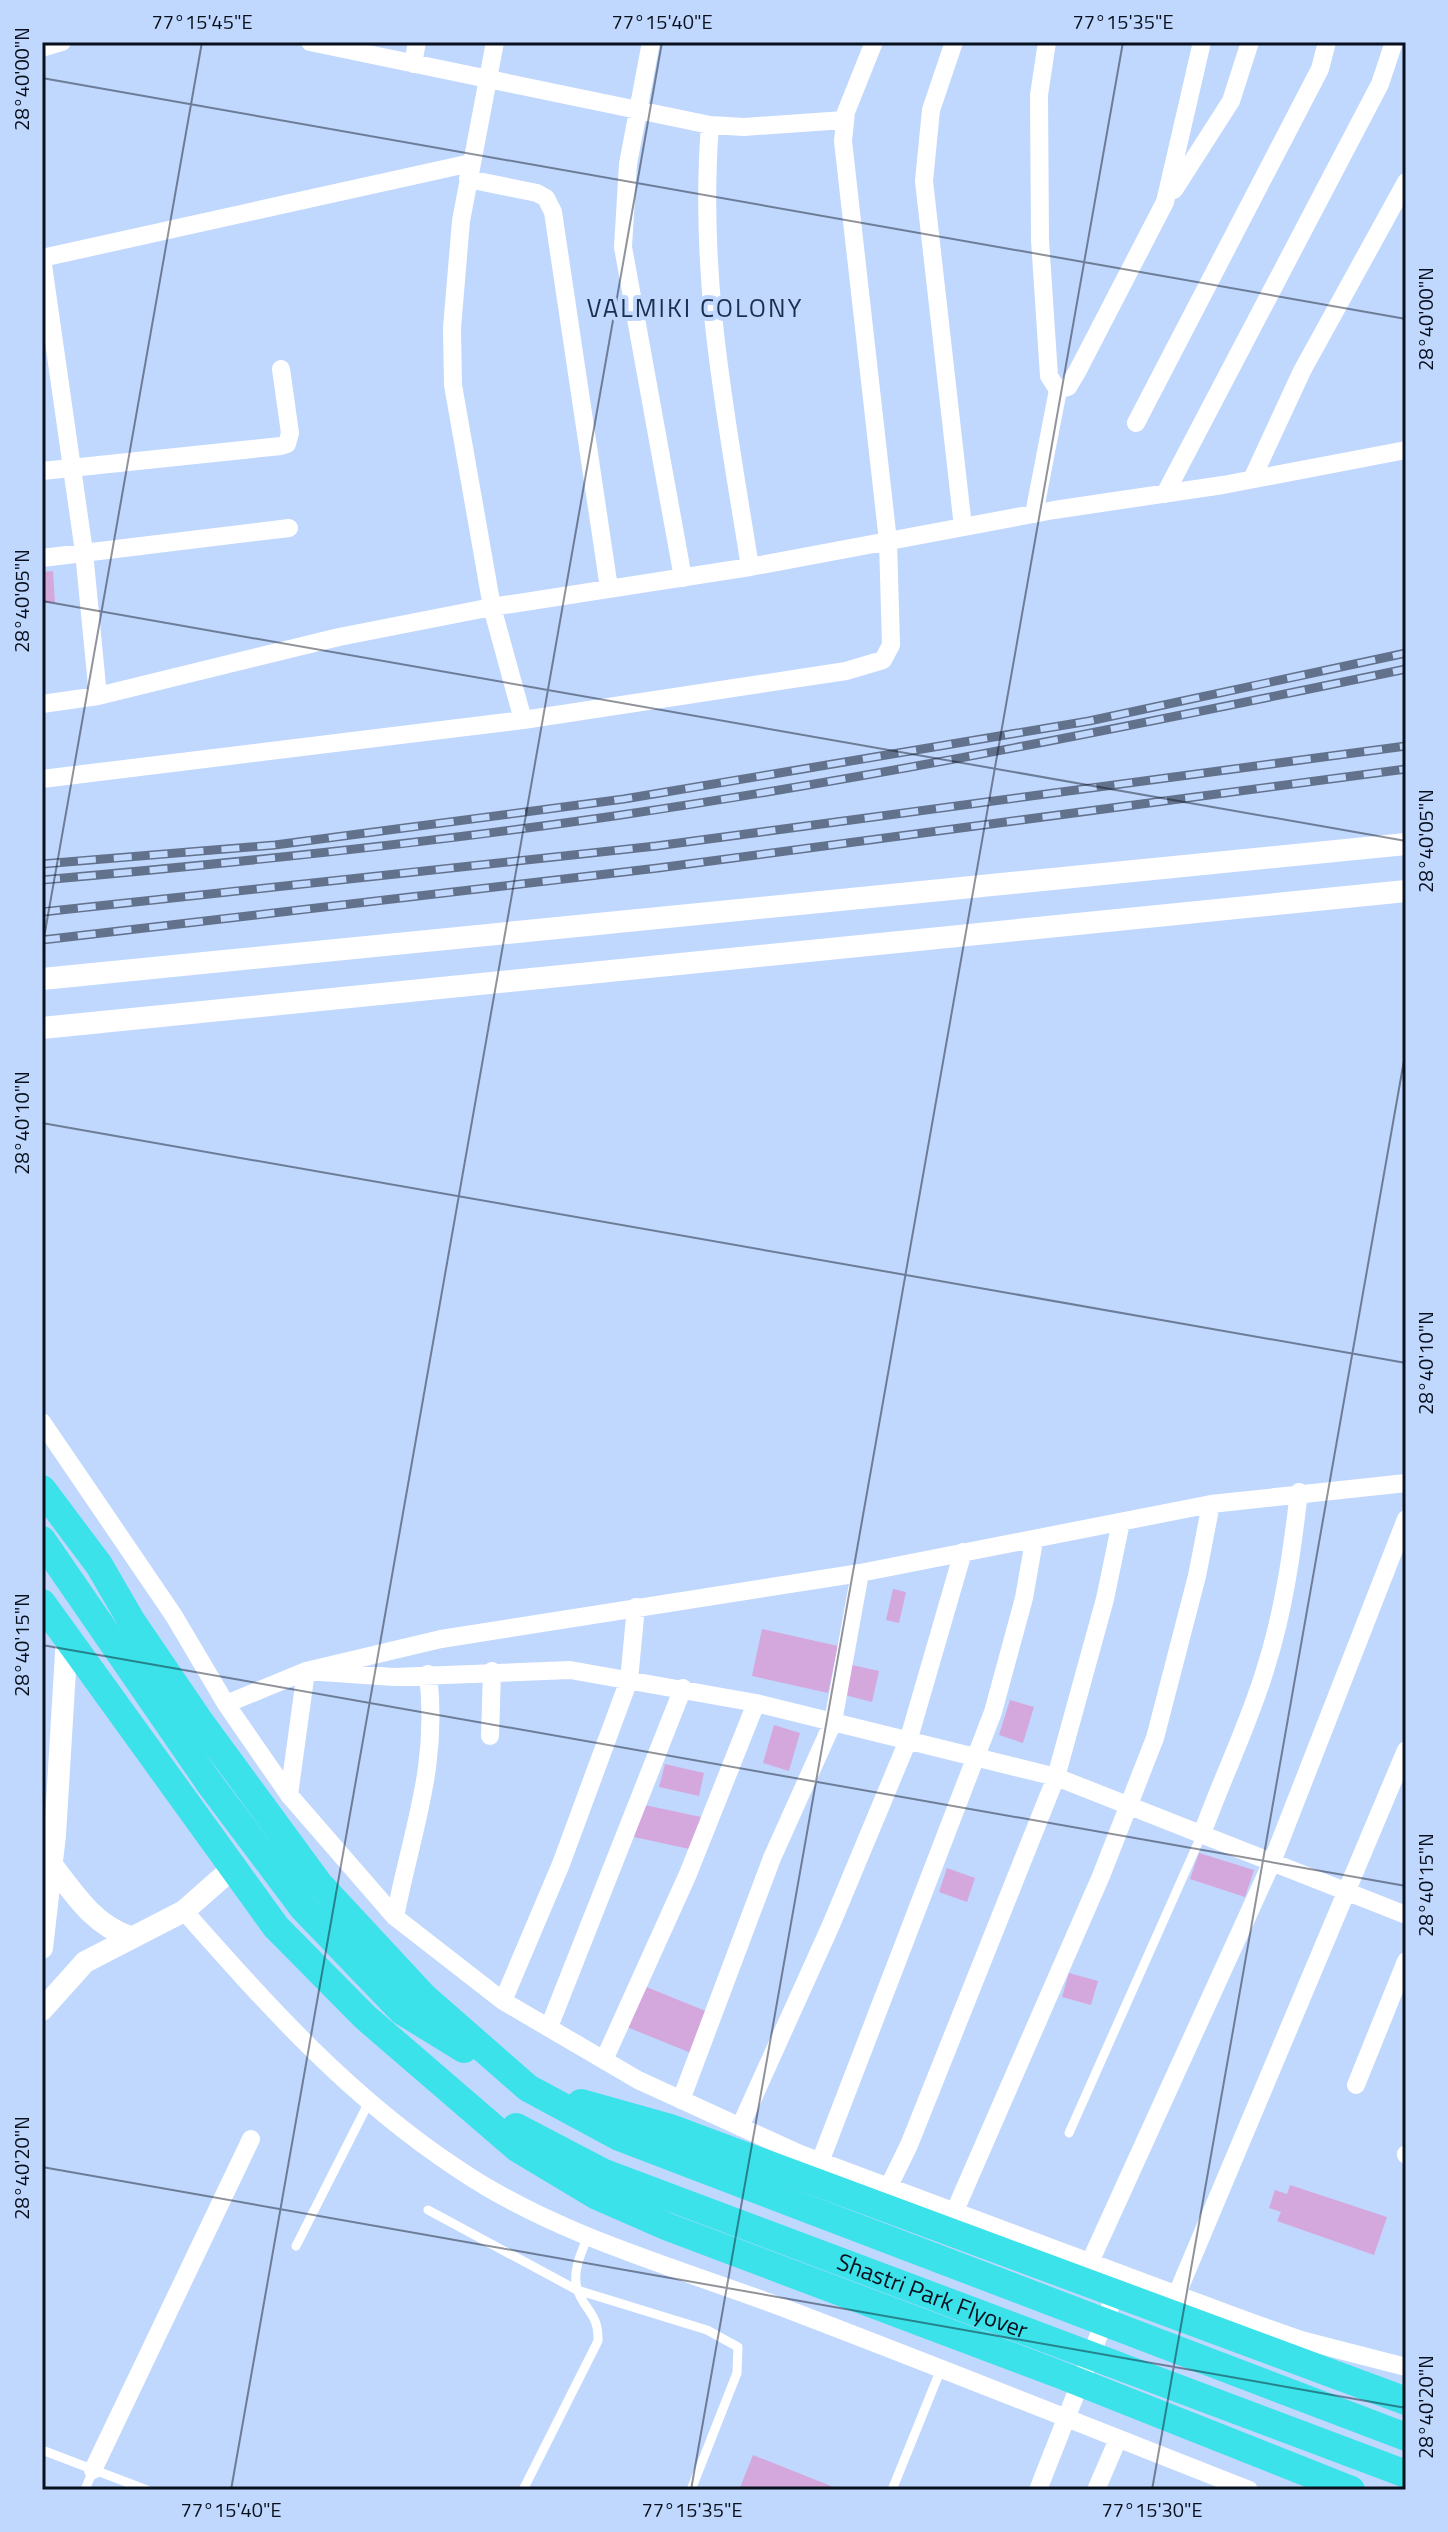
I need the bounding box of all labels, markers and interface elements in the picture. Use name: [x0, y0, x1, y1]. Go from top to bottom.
text: 77°15'45"E: [151, 6, 253, 37]
text: 77°15'40"E: [611, 6, 713, 37]
text: 77°15'35"E: [1072, 6, 1174, 37]
text: 28°40'00"N: [6, 27, 37, 131]
text: 28°40'00"N: [1410, 267, 1441, 371]
district label: VALMIKI COLONY: [586, 288, 804, 327]
text: 28°40'05"N: [6, 549, 37, 653]
text: 28°40'05"N: [1410, 789, 1441, 893]
text: 28°40'10"N: [6, 1071, 37, 1175]
text: 28°40'10"N: [1410, 1311, 1441, 1415]
text: 28°40'15"N: [6, 1593, 37, 1697]
text: 28°40'15"N: [1410, 1833, 1441, 1937]
text: 28°40'20"N: [6, 2116, 37, 2220]
street label: Shastri Park Flyover: [832, 2243, 1033, 2347]
text: 28°40'20"N: [1410, 2355, 1441, 2459]
text: 77°15'40"E: [180, 2494, 282, 2525]
text: 77°15'35"E: [641, 2494, 743, 2525]
text: 77°15'30"E: [1101, 2494, 1203, 2525]

